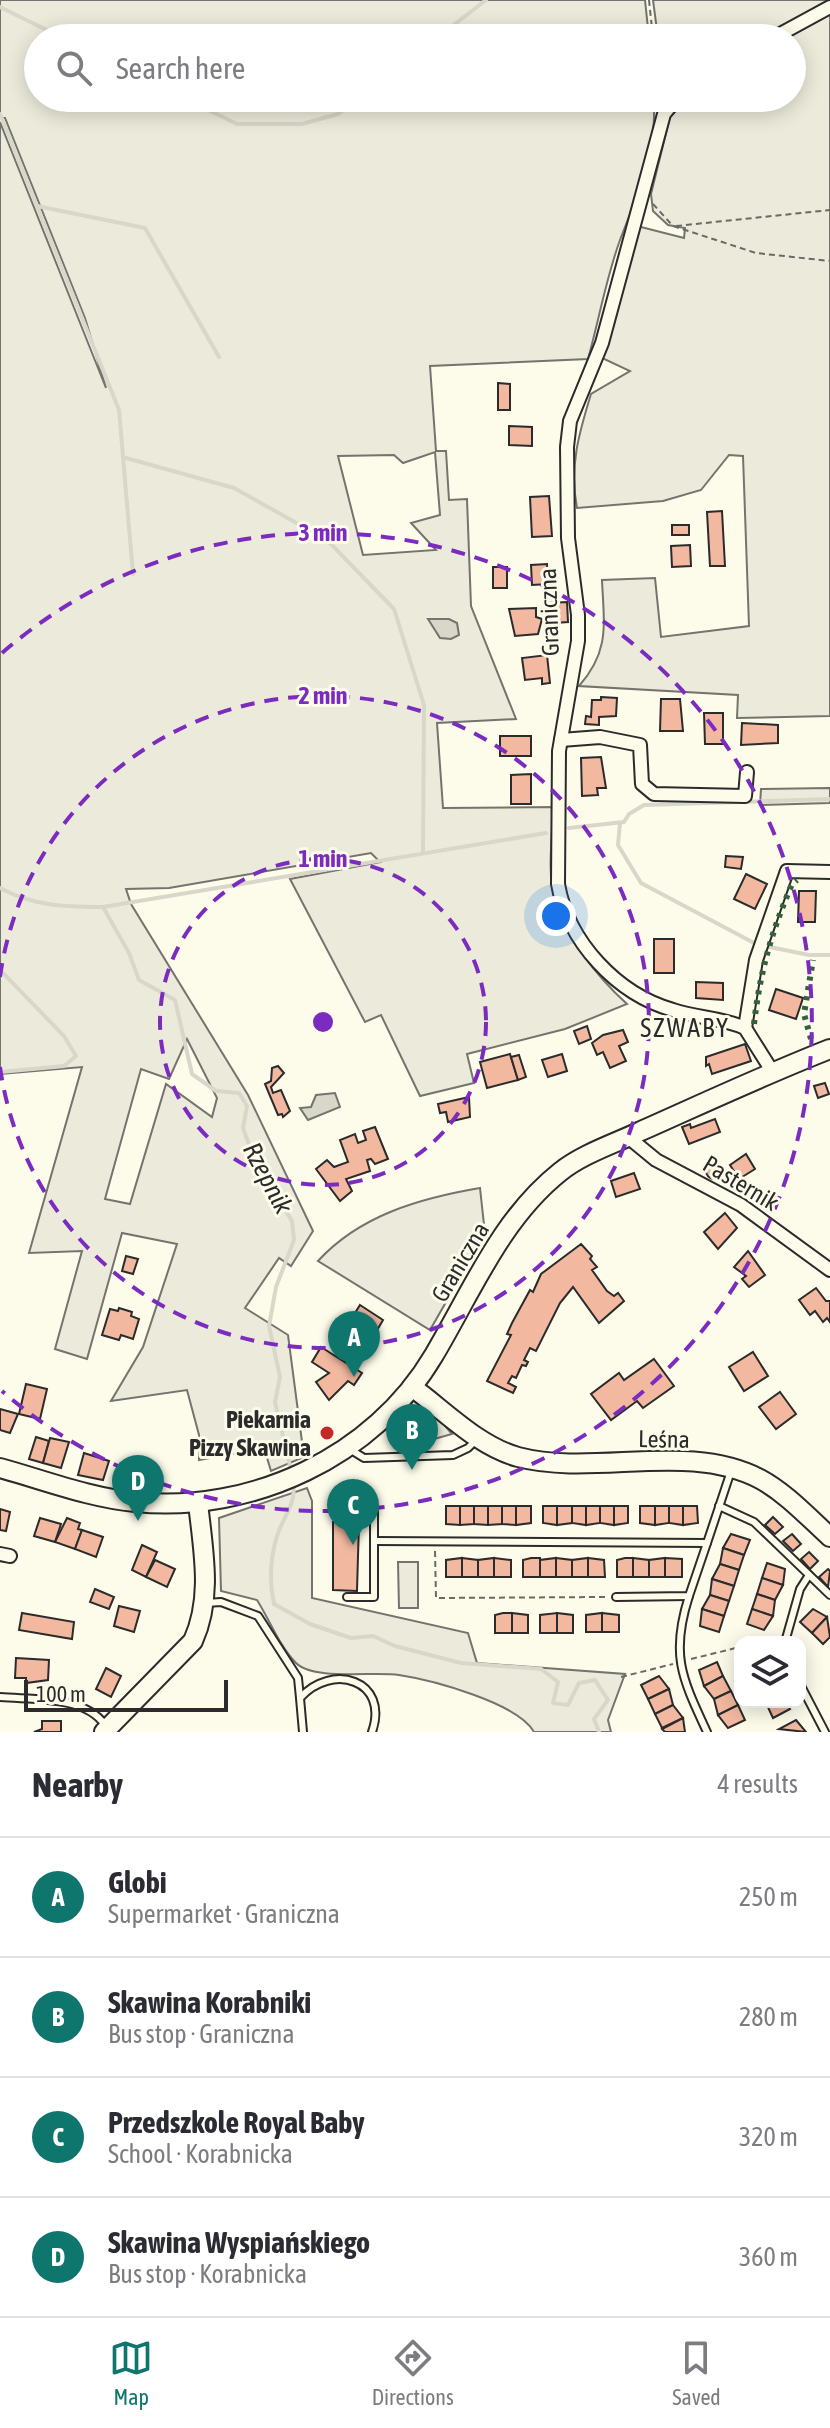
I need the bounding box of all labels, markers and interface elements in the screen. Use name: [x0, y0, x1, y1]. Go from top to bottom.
search box: [24, 24, 806, 112]
icon: search: [52, 46, 96, 90]
text: Search here: [116, 51, 245, 85]
text: 3 min: [298, 519, 348, 546]
street label: Graniczna: [534, 568, 564, 656]
text: 2 min: [298, 682, 348, 709]
text: 1 min: [298, 845, 348, 872]
your location: [536, 896, 576, 936]
centre of rings: [309, 1008, 337, 1036]
district label: SZWABY: [640, 1013, 730, 1043]
water label: Rzepnik: [237, 1137, 299, 1219]
street label: Pasternik: [698, 1150, 784, 1216]
street label: Graniczna: [426, 1217, 494, 1307]
pin: A: [328, 1311, 380, 1377]
pin: B: [386, 1404, 438, 1470]
place label: Piekarnia Pizzy Skawina: [189, 1406, 311, 1461]
marker: Piekarnia Pizzy Skawina: [318, 1424, 336, 1442]
street label: Leśna: [638, 1425, 690, 1453]
pin: D: [112, 1455, 164, 1521]
pin: C: [327, 1479, 379, 1545]
map controls: [734, 1636, 806, 1708]
button: layers: [734, 1636, 806, 1708]
scale bar: [24, 1676, 228, 1712]
text: 100 m: [36, 1681, 86, 1707]
text: Nearby: [32, 1765, 123, 1804]
text: 4 results: [717, 1769, 798, 1799]
text: Globi: [108, 1865, 167, 1899]
text: A: [52, 1882, 64, 1912]
text: 250 m: [739, 1882, 798, 1912]
text: Supermarket · Graniczna: [108, 1899, 340, 1929]
text: Skawina Korabniki: [108, 1985, 311, 2019]
text: B: [52, 2002, 64, 2032]
text: 280 m: [739, 2002, 798, 2032]
text: Bus stop · Graniczna: [108, 2019, 295, 2049]
text: Przedszkole Royal Baby: [108, 2105, 365, 2139]
text: C: [52, 2122, 64, 2152]
text: 320 m: [739, 2122, 798, 2152]
text: School · Korabnicka: [108, 2139, 293, 2169]
text: Skawina Wyspiańskiego: [108, 2225, 370, 2259]
text: D: [51, 2242, 65, 2272]
text: 360 m: [739, 2242, 798, 2272]
text: Bus stop · Korabnicka: [108, 2259, 307, 2289]
tab: Map: [109, 2336, 153, 2410]
tab: Directions: [372, 2336, 454, 2410]
tab: Saved: [672, 2336, 721, 2410]

